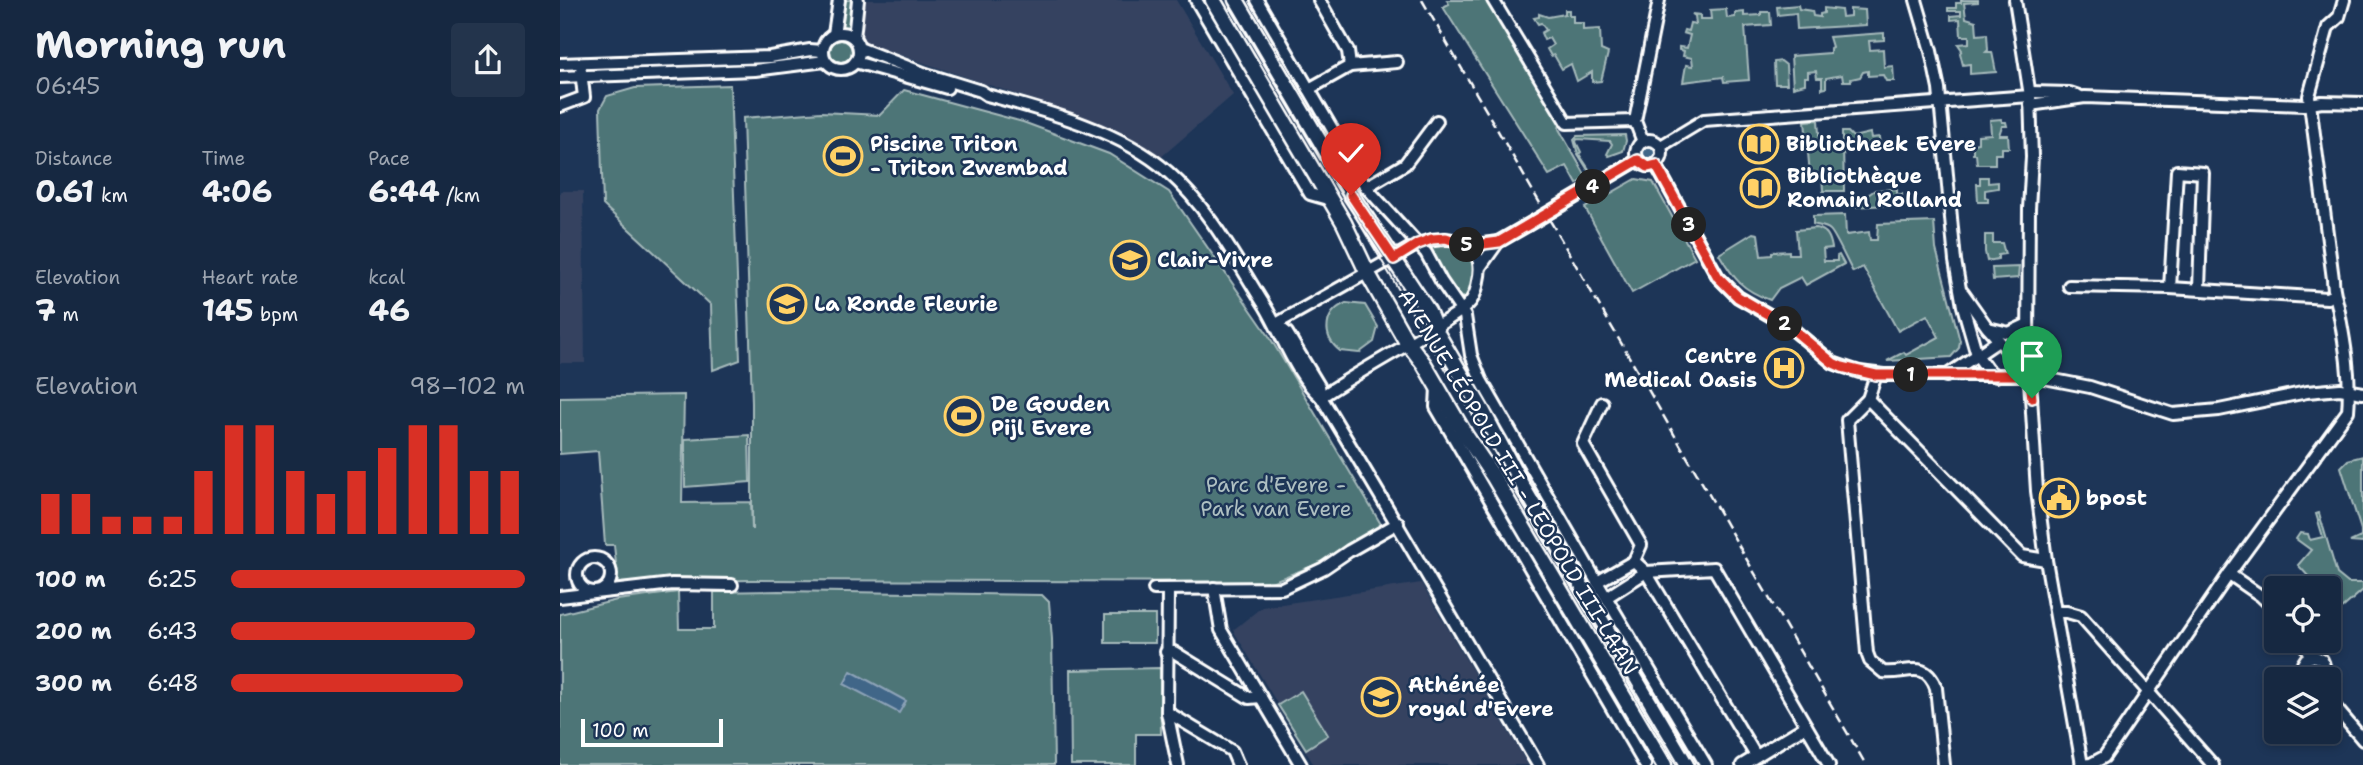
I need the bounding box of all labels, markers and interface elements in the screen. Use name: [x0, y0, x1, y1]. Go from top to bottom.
text: Morning run: [35, 19, 286, 70]
button: share: [451, 23, 525, 97]
text: 06:45: [35, 71, 100, 101]
pin: [1321, 123, 1381, 195]
library icon: Bibliotheek Evere: [1738, 123, 1780, 165]
place label: Piscine Triton - Triton Zwembad: [870, 130, 1068, 182]
place label: Bibliotheek Evere: [1786, 130, 1976, 158]
icon: check: [1332, 134, 1370, 172]
sports icon: Piscine Triton - Triton Zwembad: [822, 135, 864, 177]
text: Distance: [35, 146, 113, 171]
text: Time: [202, 146, 245, 171]
text: Pace: [368, 146, 410, 171]
place label: Bibliothèque Romain Rolland: [1787, 162, 1962, 214]
library icon: Bibliothèque Romain Rolland: [1739, 167, 1781, 209]
pin: 4: [1576, 170, 1610, 204]
text: 0.61: [35, 171, 94, 212]
text: 4:06: [202, 171, 273, 212]
text: 6:44: [368, 171, 440, 212]
text: 4: [1586, 174, 1599, 199]
text: km: [94, 183, 128, 208]
text: /km: [440, 183, 480, 208]
pin: 3: [1672, 208, 1706, 243]
text: 3: [1682, 212, 1695, 237]
pin: 5: [1450, 228, 1485, 262]
text: 5: [1461, 232, 1472, 257]
school or university icon: Clair-Vivre: [1109, 239, 1151, 281]
place label: Clair-Vivre: [1157, 246, 1273, 274]
text: Elevation: [35, 265, 120, 290]
text: Heart rate: [202, 265, 298, 290]
text: kcal: [368, 265, 405, 290]
school or university icon: La Ronde Fleurie: [766, 283, 808, 325]
street label: AVENUE LÉOPOLD III - LEOPOLD III-LAAN: [1391, 283, 1646, 680]
text: 7: [35, 290, 56, 331]
text: 145: [202, 290, 253, 331]
text: 46: [368, 290, 410, 331]
place label: La Ronde Fleurie: [814, 290, 998, 318]
text: m: [56, 302, 79, 327]
text: bpm: [253, 302, 298, 327]
pin: 2: [1768, 306, 1802, 342]
text: 2: [1778, 311, 1791, 336]
pin: [2002, 326, 2062, 398]
icon: arrive: [2013, 337, 2051, 375]
place label: Centre Medical Oasis: [1604, 342, 1757, 394]
hospital icon: Centre Medical Oasis: [1763, 347, 1805, 389]
pin: 1: [1894, 358, 1928, 392]
text: 1: [1906, 362, 1915, 387]
text: Elevation: [35, 371, 138, 401]
text: 98–102 m: [410, 371, 525, 401]
place label: De Gouden Pijl Evere: [991, 390, 1110, 442]
sports icon: De Gouden Pijl Evere: [943, 395, 985, 437]
park label: Parc d'Evere - Park van Evere: [1200, 471, 1352, 523]
public building icon: bpost: [2038, 477, 2080, 519]
place label: bpost: [2086, 484, 2147, 512]
text: 100 m: [35, 564, 106, 594]
text: 6:25: [147, 564, 197, 594]
map controls: [2264, 576, 2341, 744]
button: locate: [2264, 576, 2341, 653]
text: 200 m: [35, 616, 112, 646]
text: 6:43: [147, 616, 198, 646]
button: layers: [2264, 667, 2341, 744]
text: 300 m: [35, 668, 112, 698]
text: 6:48: [147, 668, 199, 698]
place label: Athénée royal d'Evere: [1408, 671, 1554, 723]
school or university icon: Athénée royal d'Evere: [1360, 676, 1402, 718]
scale bar: [581, 716, 723, 748]
text: 100 m: [592, 718, 649, 743]

